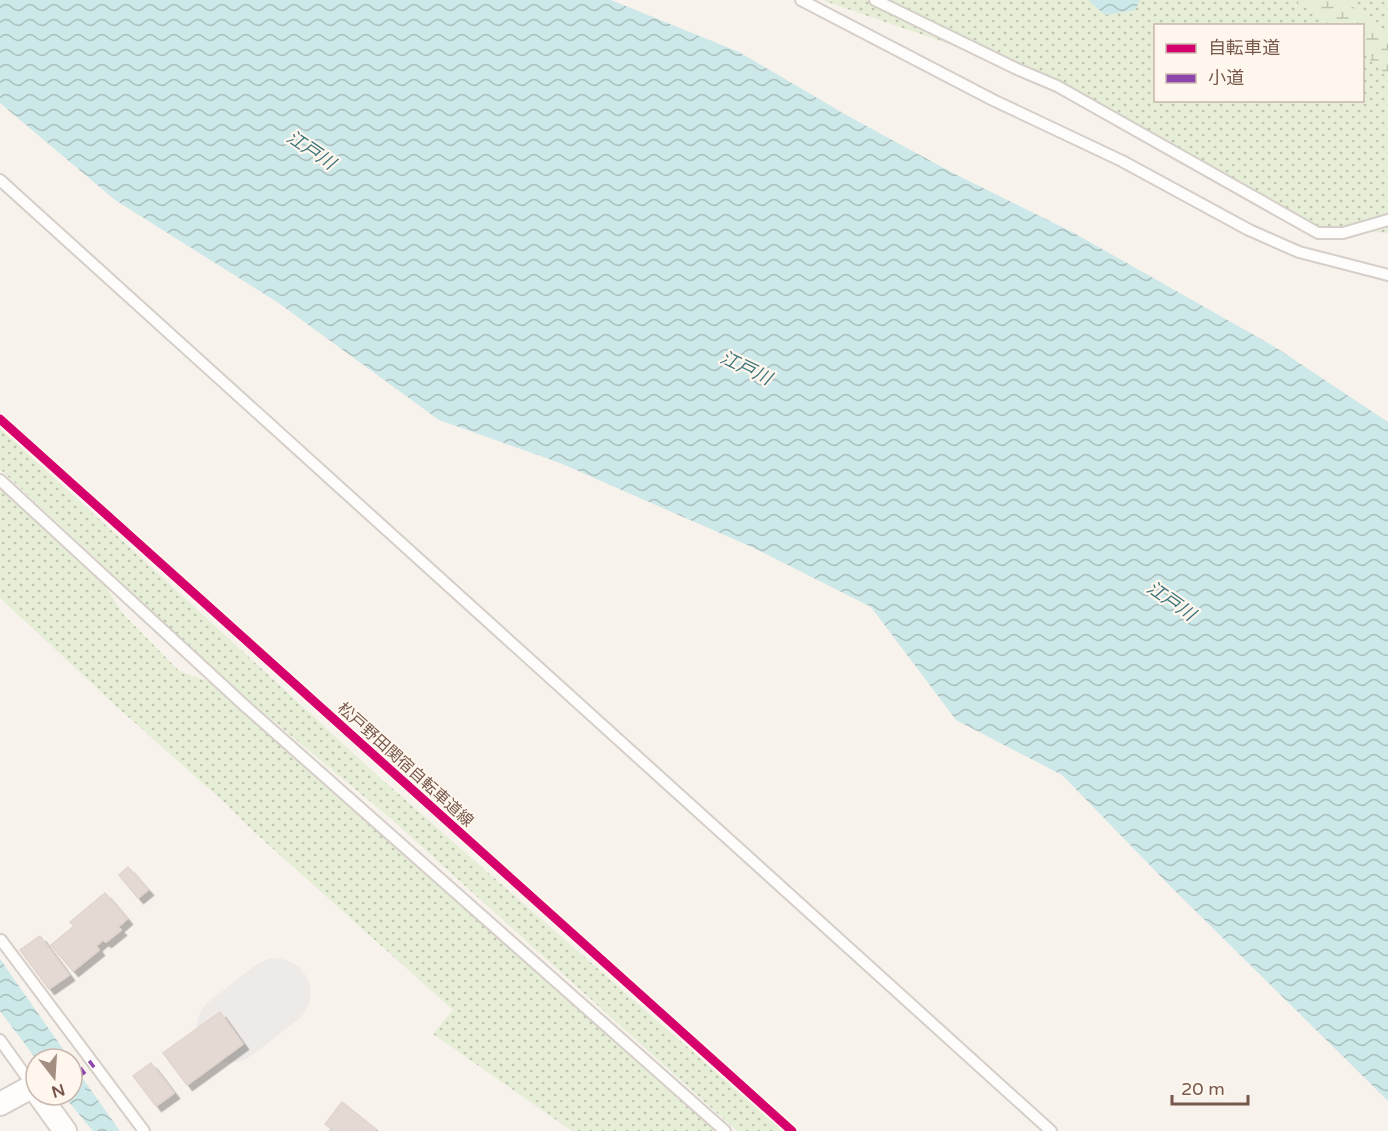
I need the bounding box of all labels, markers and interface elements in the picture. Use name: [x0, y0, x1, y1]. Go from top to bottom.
legend: [1154, 24, 1364, 102]
text: 自転車道: [1208, 37, 1280, 59]
text: 小道: [1208, 67, 1244, 89]
water label: 江戸川: [282, 126, 341, 175]
water label: 江戸川: [717, 346, 777, 391]
water label: 江戸川: [1143, 577, 1201, 627]
street label: 松戸野田関宿自転車道線: [333, 698, 477, 831]
north arrow: [24, 1047, 84, 1107]
scale bar: [1172, 1068, 1248, 1106]
text: 20 m: [1181, 1078, 1225, 1100]
text: N: [49, 1079, 67, 1102]

